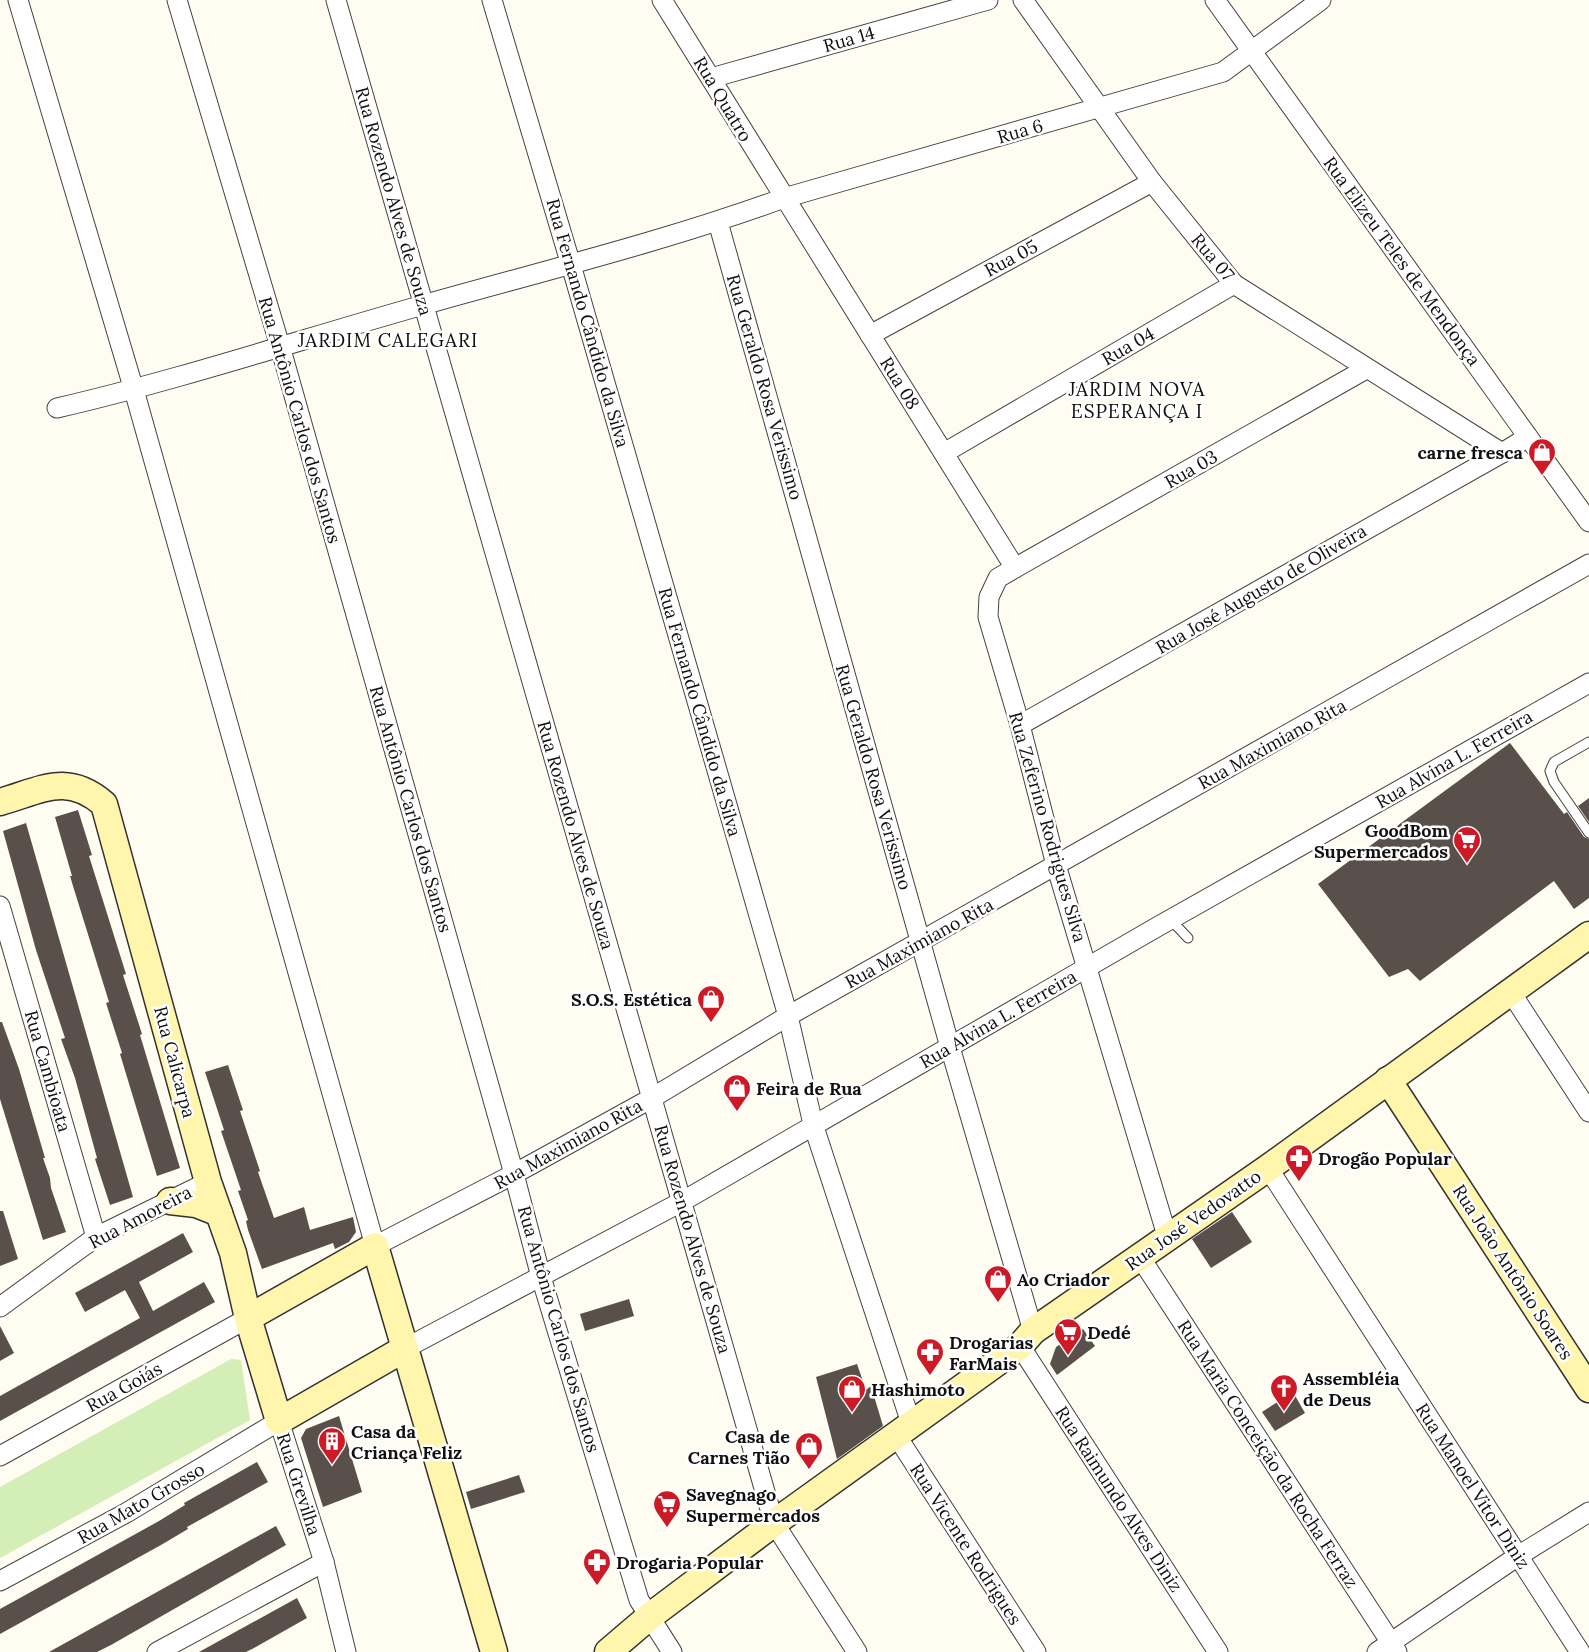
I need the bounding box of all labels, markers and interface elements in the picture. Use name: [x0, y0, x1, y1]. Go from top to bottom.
street label: Rua 14: [821, 21, 878, 57]
street label: Rua Quatro: [689, 52, 757, 146]
street label: Rua Rozendo Alves de Souza: [350, 84, 438, 318]
street label: Rua 6: [994, 114, 1046, 148]
street label: Rua Elizeu Teles de Mendonça: [1318, 152, 1486, 370]
street label: Rua Fernando Cândido da Silva: [541, 196, 635, 450]
street label: Rua 07: [1186, 228, 1240, 286]
street label: Rua 05: [980, 234, 1042, 282]
street label: Rua Geraldo Rosa Verissimo: [722, 272, 808, 502]
street label: Rua Antônio Carlos dos Santos: [254, 294, 346, 546]
street label: Rua 04: [1098, 322, 1159, 370]
district label: JARDIM CALEGARI: [297, 328, 478, 352]
street label: Rua 08: [875, 353, 925, 413]
district label: JARDIM NOVA ESPERANÇA I: [1068, 377, 1206, 423]
shop icon: carne fresca: [1527, 437, 1557, 476]
place label: carne fresca: [1417, 441, 1524, 464]
street label: Rua 03: [1160, 445, 1222, 493]
street label: Rua José Augusto de Oliveira: [1151, 519, 1371, 659]
street label: Rua Fernando Cândido da Silva: [653, 585, 747, 839]
street label: Rua Geraldo Rosa Verissimo: [831, 662, 917, 892]
street label: Rua Antônio Carlos dos Santos: [365, 683, 457, 935]
street label: Rua Maximiano Rita: [1194, 694, 1350, 794]
street label: Rua Alvina L. Ferreira: [1371, 705, 1537, 813]
street label: Rua Zeferino Rodrigues Silva: [1004, 709, 1092, 945]
street label: Rua Rozendo Alves de Souza: [532, 718, 620, 952]
place label: GoodBom Supermercados: [1314, 819, 1448, 863]
supermarket icon: GoodBom Supermercados: [1452, 825, 1482, 864]
street label: Rua Maximiano Rita: [841, 893, 997, 993]
street label: Rua Alvina L. Ferreira: [915, 965, 1081, 1073]
shop icon: S.O.S. Estética: [696, 984, 726, 1023]
place label: S.O.S. Estética: [571, 988, 693, 1011]
street label: Rua Calicarpa: [149, 1004, 201, 1120]
street label: Rua Cambioata: [20, 1008, 76, 1134]
shop icon: Feira de Rua: [722, 1073, 752, 1112]
place label: Feira de Rua: [756, 1077, 862, 1100]
street label: Rua Maximiano Rita: [490, 1094, 646, 1194]
street label: Rua Rozendo Alves de Souza: [649, 1122, 737, 1356]
pharmacy icon: Drogão Popular: [1284, 1143, 1314, 1182]
place label: Drogão Popular: [1318, 1147, 1452, 1170]
street label: Rua José Vedovatto: [1121, 1164, 1265, 1276]
street label: Rua Amoreira: [85, 1180, 195, 1254]
street label: Rua João Antônio Soares: [1448, 1180, 1578, 1364]
street label: Rua Antônio Carlos dos Santos: [513, 1203, 605, 1455]
shop icon: Ao Criador: [983, 1264, 1013, 1303]
place label: Ao Criador: [1017, 1268, 1110, 1291]
street label: Rua Maria Conceição da Rocha Ferraz: [1172, 1315, 1364, 1593]
supermarket icon: Dedé: [1053, 1317, 1083, 1356]
place label: Dedé: [1087, 1321, 1131, 1344]
place label: Drogarias FarMais: [949, 1331, 1034, 1375]
pharmacy icon: Drogarias FarMais: [915, 1337, 945, 1376]
street label: Rua Goiás: [82, 1357, 166, 1417]
place label: Assembléia de Deus: [1303, 1367, 1400, 1411]
church icon: Assembléia de Deus: [1269, 1373, 1299, 1412]
shop icon: Hashimoto: [837, 1374, 867, 1413]
place label: Hashimoto: [871, 1378, 965, 1401]
street label: Rua Manoel Vitor Diniz: [1411, 1399, 1535, 1573]
street label: Rua Raimundo Alves Diniz: [1050, 1402, 1188, 1596]
place label: Casa da Criança Feliz: [351, 1420, 462, 1464]
place label: Casa de Carnes Tião: [688, 1425, 790, 1469]
building icon: Casa da Criança Feliz: [317, 1426, 347, 1465]
street label: Rua Grevilha: [272, 1430, 326, 1538]
shop icon: Casa de Carnes Tião: [794, 1431, 824, 1470]
street label: Rua Mato Grosso: [73, 1457, 209, 1549]
street label: Rua Vicente Rodrigues: [905, 1459, 1027, 1629]
place label: Savegnago Supermercados: [686, 1483, 820, 1527]
supermarket icon: Savegnago Supermercados: [652, 1489, 682, 1528]
pharmacy icon: Drogaria Popular: [582, 1547, 612, 1586]
place label: Drogaria Popular: [616, 1551, 764, 1574]

